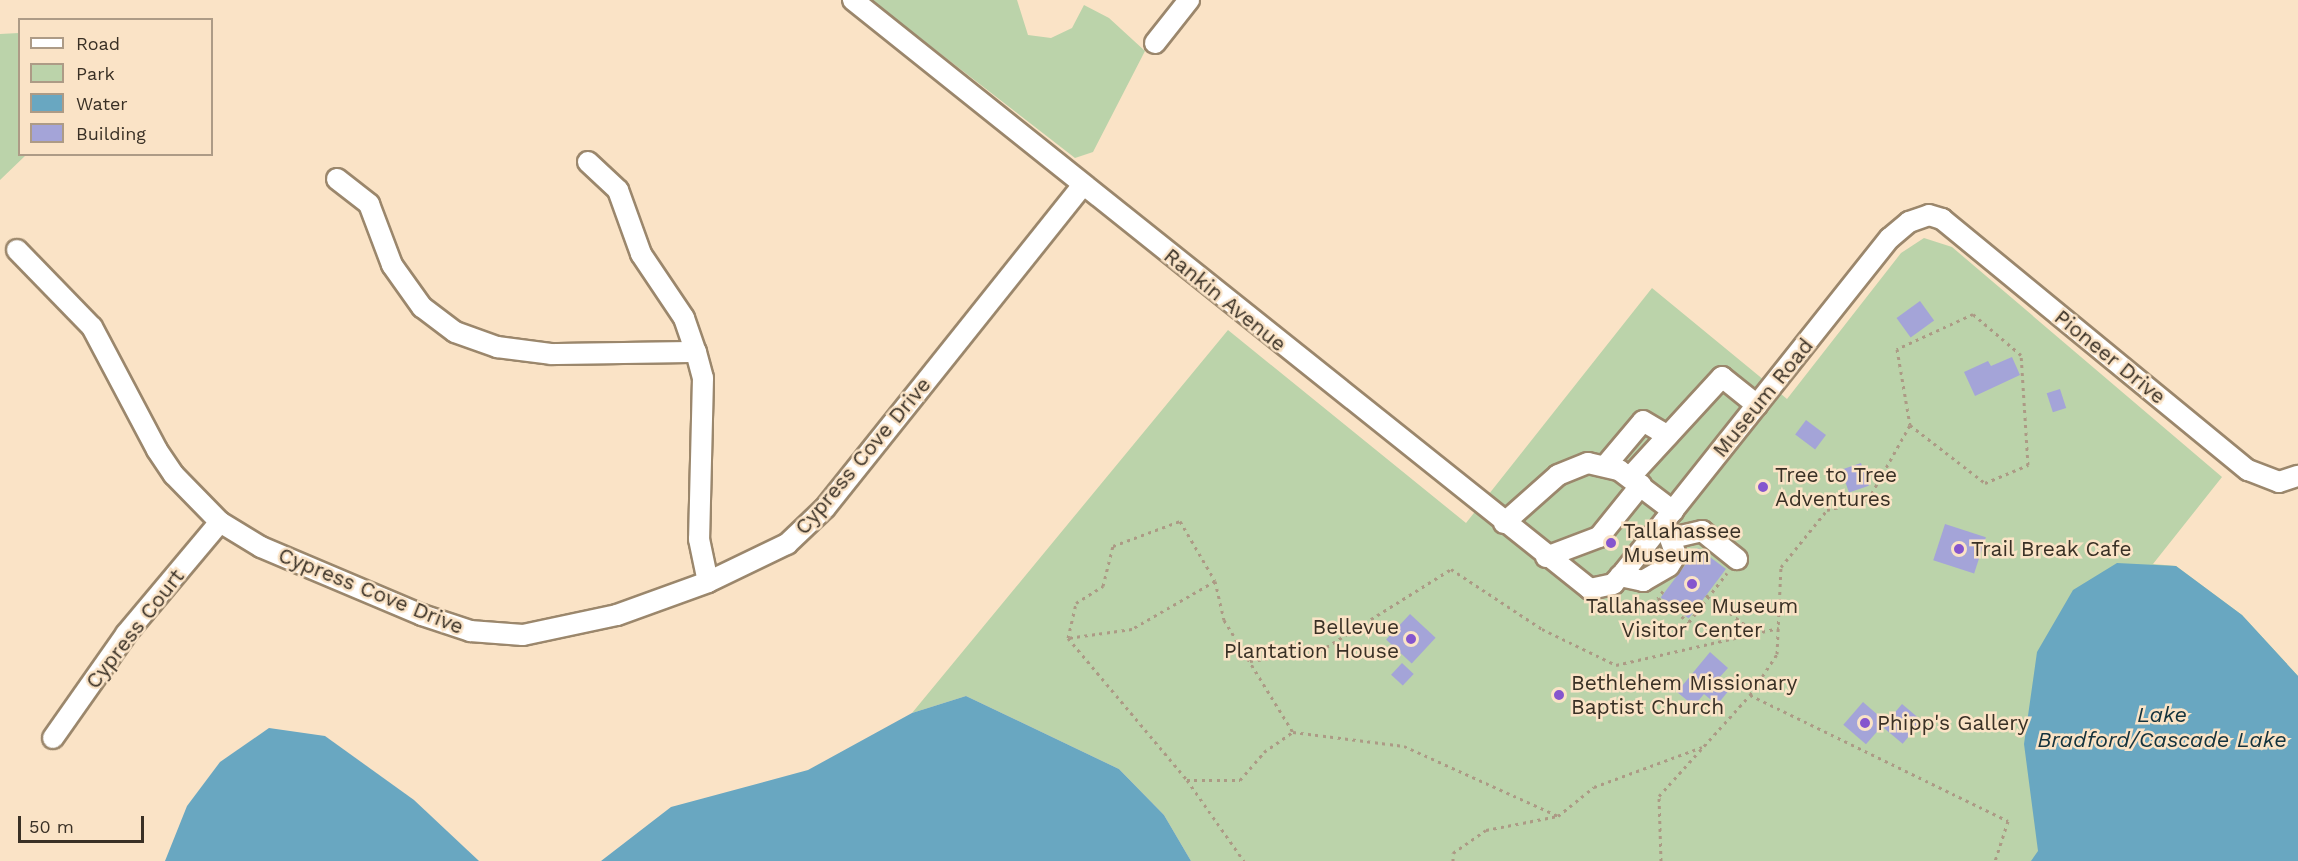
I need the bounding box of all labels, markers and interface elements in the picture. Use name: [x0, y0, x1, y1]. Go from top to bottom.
legend: [18, 18, 213, 156]
text: Road: [76, 33, 120, 54]
text: Park: [76, 63, 115, 84]
text: Water: [76, 93, 128, 114]
text: Building: [76, 123, 146, 144]
street label: Rankin Avenue: [1158, 243, 1292, 357]
street label: Pioneer Drive: [2049, 304, 2171, 410]
street label: Museum Road: [1707, 334, 1819, 462]
street label: Cypress Cove Drive: [790, 372, 936, 540]
place label: Tree to Tree Adventures: [1775, 462, 1898, 512]
marker: Tree to Tree Adventures: [1756, 480, 1770, 494]
place label: Tallahassee Museum: [1623, 518, 1741, 568]
marker: Tallahassee Museum: [1604, 536, 1618, 550]
place label: Trail Break Cafe: [1971, 536, 2133, 562]
street label: Cypress Cove Drive: [275, 542, 467, 640]
marker: Trail Break Cafe: [1952, 542, 1966, 556]
street label: Cypress Court: [81, 564, 189, 694]
marker: Tallahassee Museum Visitor Center: [1685, 577, 1699, 591]
place label: Tallahassee Museum Visitor Center: [1586, 593, 1798, 643]
place label: Bellevue Plantation House: [1224, 614, 1399, 664]
marker: Bellevue Plantation House: [1404, 632, 1418, 646]
place label: Bethlehem Missionary Baptist Church: [1571, 670, 1797, 720]
marker: Bethlehem Missionary Baptist Church: [1552, 688, 1566, 702]
water label: Lake Bradford/Cascade Lake: [2037, 701, 2287, 752]
place label: Phipp's Gallery: [1877, 710, 2029, 736]
marker: Phipp's Gallery: [1858, 716, 1872, 730]
scale bar: [21, 804, 147, 842]
text: 50 m: [29, 816, 74, 837]

